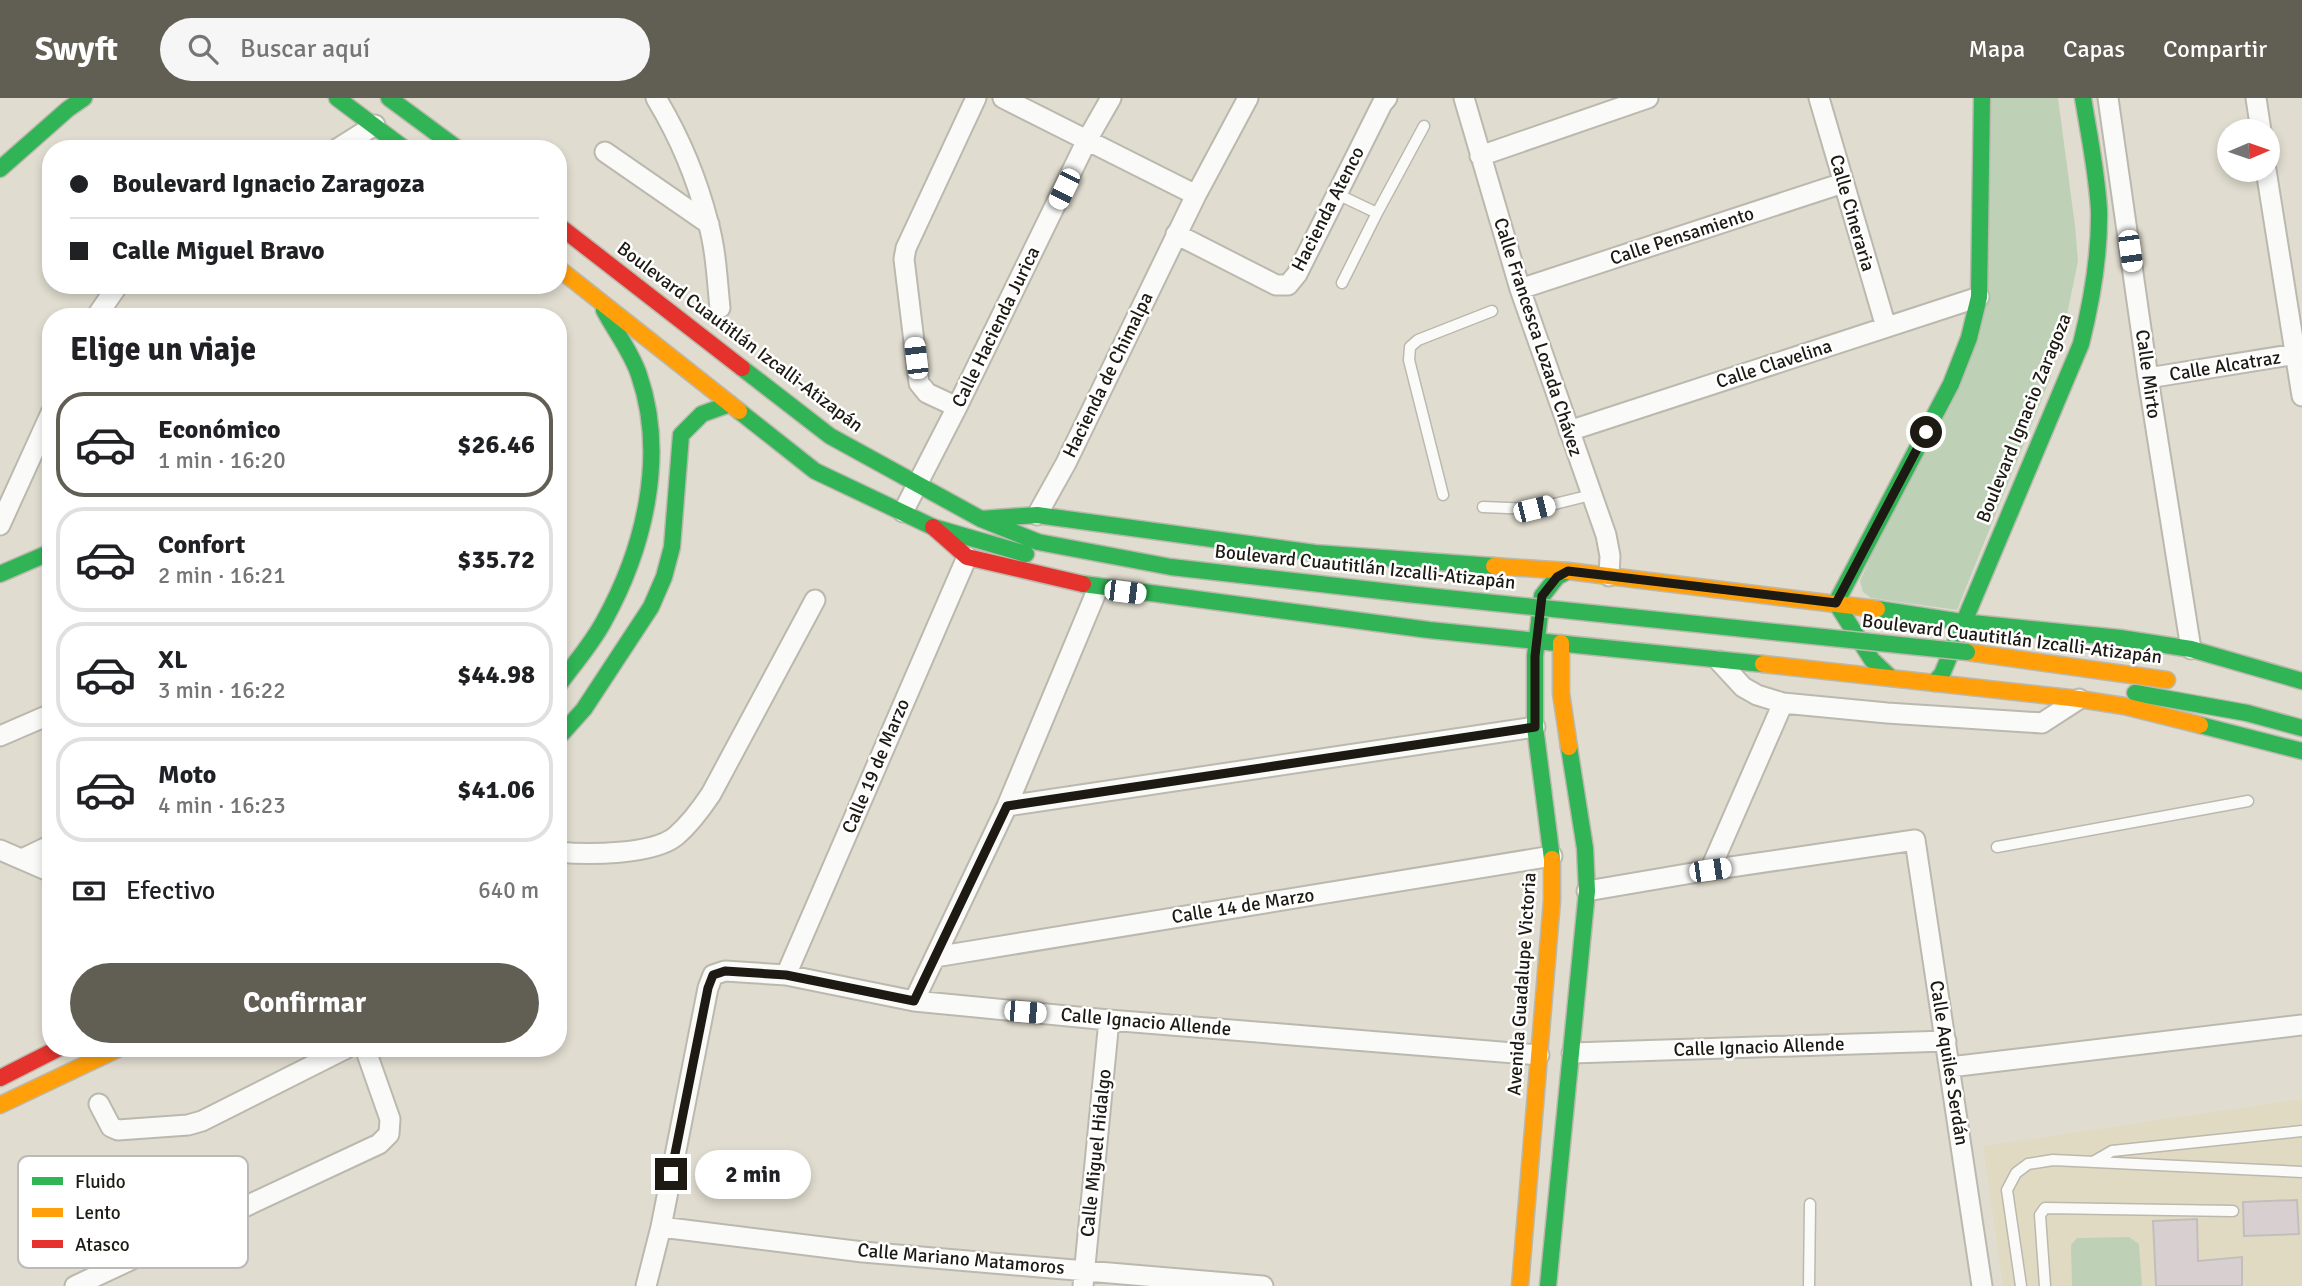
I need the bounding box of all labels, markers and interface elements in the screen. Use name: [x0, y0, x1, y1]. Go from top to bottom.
search box: [160, 18, 650, 81]
text: Swyft: [35, 29, 118, 70]
icon: search: [184, 30, 222, 68]
text: Buscar aquí: [240, 33, 370, 65]
text: Mapa: [1969, 34, 2025, 64]
text: Capas: [2063, 34, 2125, 64]
text: Compartir: [2163, 34, 2267, 64]
north arrow: [2217, 119, 2280, 182]
map controls: [2217, 119, 2280, 182]
street label: Hacienda Atenco: [1286, 143, 1370, 275]
street label: Calle Cineraria: [1824, 152, 1880, 274]
car: [1046, 166, 1083, 212]
text: Boulevard Ignacio Zaragoza: [112, 168, 425, 200]
street label: Calle Pensamiento: [1607, 201, 1757, 271]
street label: Calle Francesca Lozada Chávez: [1488, 215, 1588, 459]
car: [2117, 229, 2144, 273]
text: Calle Miguel Bravo: [112, 235, 325, 267]
street label: Boulevard Cuautitlán Izcalli-Atizapán: [612, 236, 868, 438]
street label: Calle Hacienda Jurica: [947, 243, 1045, 411]
street label: Hacienda de Chimalpa: [1057, 288, 1159, 462]
street label: Boulevard Ignacio Zaragoza: [1971, 310, 2077, 526]
street label: Calle Mirto: [2130, 328, 2166, 420]
text: Elige un viaje: [70, 330, 256, 369]
street label: Calle Clavelina: [1713, 334, 1835, 394]
car: [904, 336, 929, 380]
street label: Calle Alcatraz: [2168, 345, 2282, 387]
icon: car: [74, 413, 137, 476]
text: Económico: [158, 414, 281, 446]
route start: [1910, 416, 1942, 448]
text: $26.46: [457, 429, 535, 461]
text: 1 min · 16:20: [158, 446, 286, 475]
car: [1512, 494, 1557, 524]
icon: car: [74, 528, 137, 591]
text: Confort: [158, 529, 245, 561]
street label: Boulevard Cuautitlán Izcalli-Atizapán: [1213, 539, 1517, 595]
text: $35.72: [457, 544, 535, 576]
text: 2 min · 16:21: [158, 561, 286, 590]
car: [1103, 579, 1148, 605]
street label: Boulevard Cuautitlán Izcalli-Atizapán: [1861, 609, 2163, 669]
icon: car: [74, 643, 137, 706]
text: XL: [158, 644, 188, 676]
text: $44.98: [457, 659, 535, 691]
text: 3 min · 16:22: [158, 676, 286, 705]
street label: Calle 19 de Marzo: [837, 695, 915, 837]
icon: car: [74, 758, 137, 821]
text: Moto: [158, 759, 216, 791]
text: $41.06: [457, 774, 535, 806]
text: 4 min · 16:23: [158, 791, 286, 820]
car: [1688, 857, 1733, 883]
icon: cash: [70, 872, 108, 910]
street label: Avenida Guadalupe Victoria: [1502, 872, 1542, 1096]
text: Efectivo: [126, 875, 215, 907]
text: 640 m: [478, 876, 539, 905]
street label: Calle 14 de Marzo: [1170, 883, 1316, 929]
button: Confirmar: [70, 963, 539, 1043]
street label: Calle Aquiles Serdán: [1924, 979, 1974, 1147]
car: [1004, 1000, 1047, 1024]
street label: Calle Ignacio Allende: [1060, 1003, 1232, 1041]
street label: Calle Ignacio Allende: [1673, 1032, 1845, 1062]
street label: Calle Miguel Hidalgo: [1075, 1068, 1117, 1238]
callout: 2 min: [696, 1150, 811, 1198]
legend: [18, 1156, 248, 1268]
route end: [655, 1158, 687, 1190]
text: 2 min: [725, 1160, 781, 1189]
text: Fluido: [75, 1170, 126, 1194]
text: Lento: [75, 1201, 121, 1225]
text: Atasco: [75, 1233, 130, 1257]
street label: Calle Mariano Matamoros: [856, 1238, 1066, 1280]

